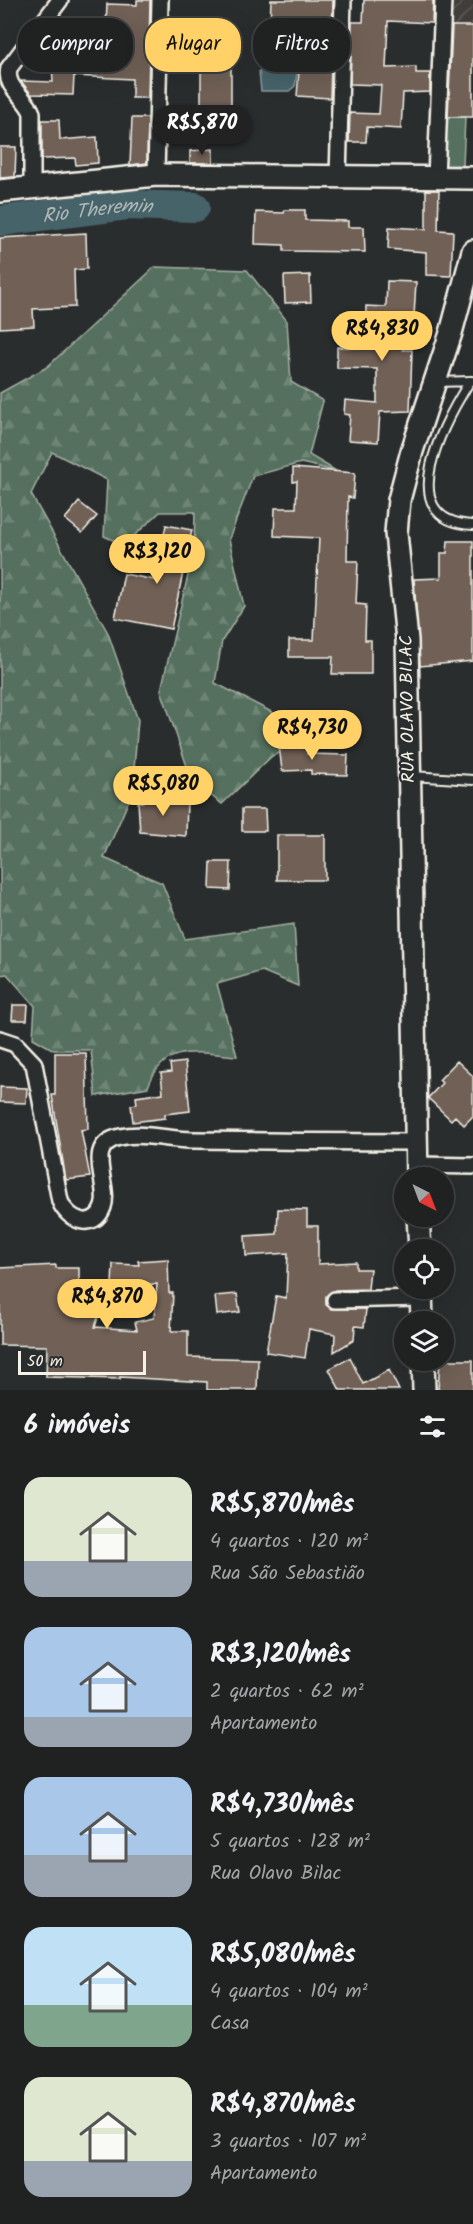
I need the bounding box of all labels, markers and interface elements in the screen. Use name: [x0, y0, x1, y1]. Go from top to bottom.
chip: Comprar: [18, 18, 133, 72]
chip: Alugar: [145, 18, 241, 72]
chip: Filtros: [253, 18, 350, 72]
pin: R$5,870: [147, 105, 257, 156]
text: R$5,870: [167, 108, 237, 140]
water label: Rio Theremin: [40, 191, 154, 234]
pin: R$4,830: [327, 311, 437, 362]
text: R$4,830: [346, 314, 419, 346]
pin: R$3,120: [102, 534, 212, 585]
text: R$3,120: [123, 537, 191, 569]
street label: RUA OLAVO BILAC: [393, 635, 424, 783]
pin: R$4,730: [257, 710, 367, 761]
text: R$4,730: [277, 713, 347, 745]
pin: R$5,080: [108, 766, 218, 817]
text: R$5,080: [127, 769, 199, 801]
north arrow: [394, 1167, 454, 1227]
map controls: [394, 1167, 454, 1371]
button: locate: [394, 1239, 454, 1299]
pin: R$4,870: [52, 1279, 162, 1330]
text: R$4,870: [71, 1282, 143, 1314]
button: layers: [394, 1311, 454, 1371]
scale bar: [18, 1348, 146, 1376]
text: 50 m: [27, 1349, 63, 1374]
text: 6 imóveis: [24, 1405, 130, 1447]
icon: filters: [416, 1410, 449, 1443]
text: R$5,870/mês: [210, 1484, 355, 1526]
icon: home: [72, 1501, 144, 1573]
text: 4 quartos · 120 m²: [210, 1526, 368, 1558]
text: Rua São Sebastião: [210, 1558, 365, 1590]
text: R$3,120/mês: [210, 1634, 351, 1676]
icon: home: [72, 1651, 144, 1723]
text: 2 quartos · 62 m²: [210, 1676, 364, 1708]
text: Apartamento: [210, 1708, 317, 1740]
text: R$4,730/mês: [210, 1784, 354, 1826]
icon: home: [72, 1801, 144, 1873]
text: 5 quartos · 128 m²: [210, 1826, 370, 1858]
text: Rua Olavo Bilac: [210, 1858, 341, 1890]
text: R$5,080/mês: [210, 1934, 356, 1976]
icon: home: [72, 1951, 144, 2023]
text: 4 quartos · 104 m²: [210, 1976, 368, 2008]
text: Casa: [210, 2008, 249, 2040]
text: R$4,870/mês: [210, 2084, 356, 2126]
icon: home: [72, 2101, 144, 2173]
text: 3 quartos · 107 m²: [210, 2126, 366, 2158]
text: Apartamento: [210, 2158, 317, 2190]

